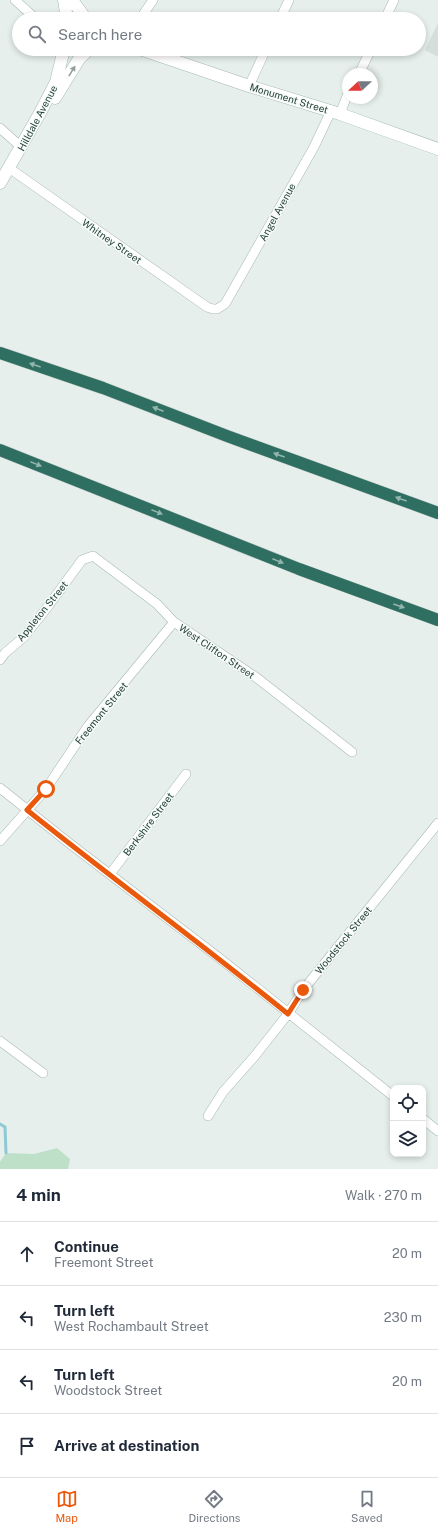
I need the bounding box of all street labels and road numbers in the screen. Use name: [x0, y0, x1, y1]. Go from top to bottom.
street label: Monument Street: [248, 80, 330, 116]
street label: Hilldale Avenue: [15, 83, 59, 153]
street label: Angel Avenue: [256, 181, 298, 243]
street label: Whitney Street: [80, 216, 144, 266]
street label: Appleton Street: [14, 578, 70, 644]
street label: West Clifton Street: [177, 621, 257, 681]
street label: Freemont Street: [72, 679, 130, 747]
street label: Berkshire Street: [120, 790, 176, 858]
street label: Woodstock Street: [312, 904, 374, 976]

